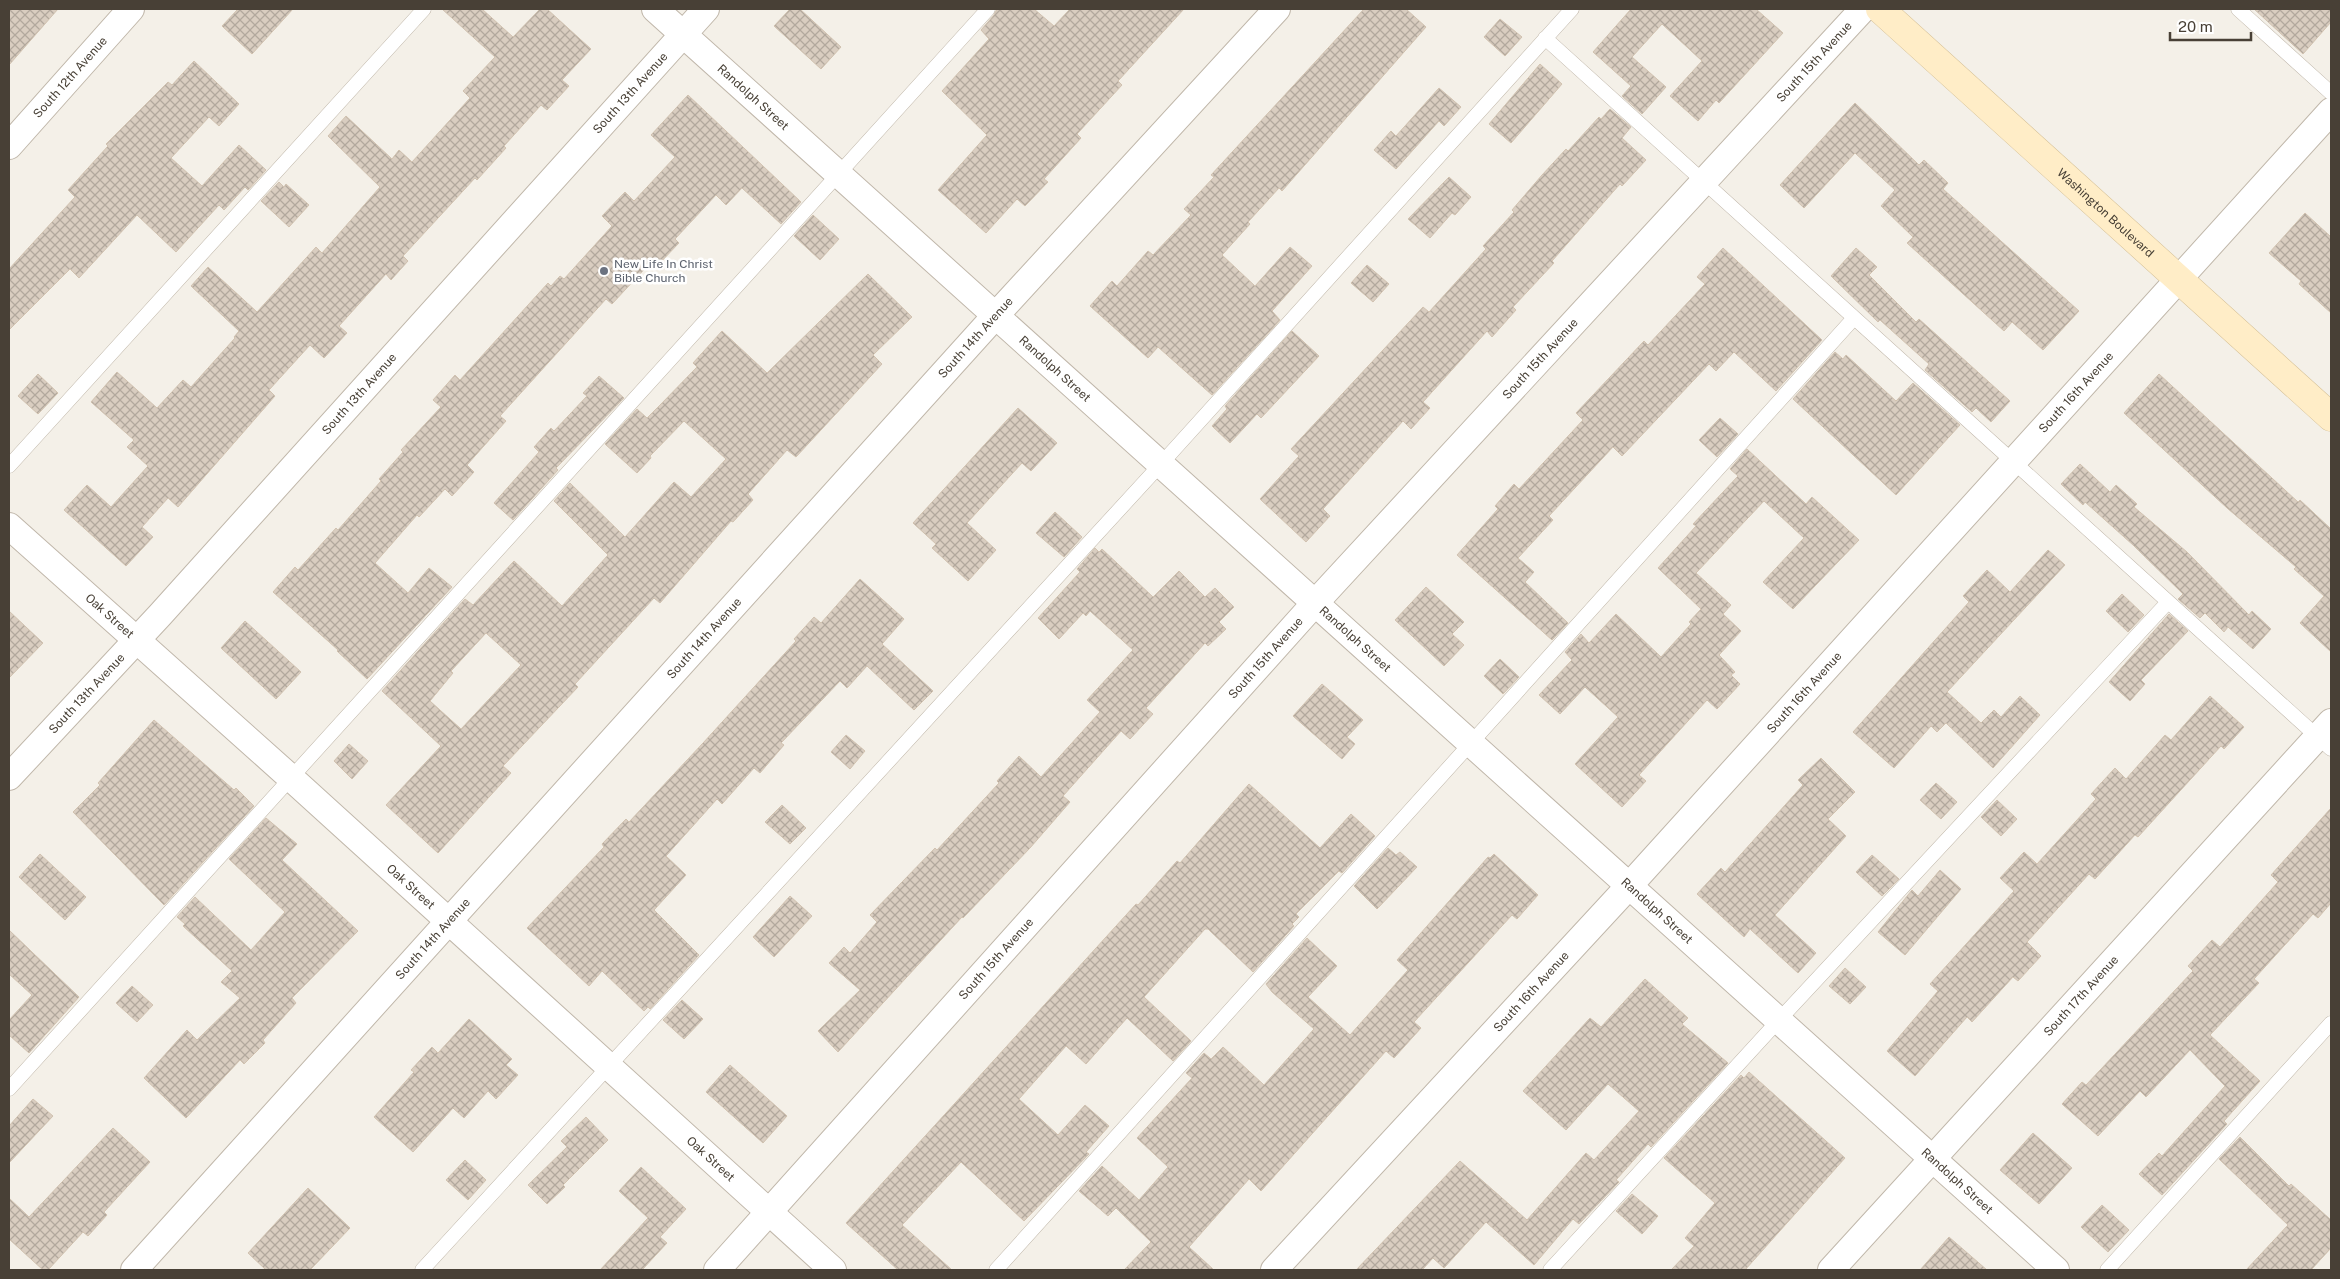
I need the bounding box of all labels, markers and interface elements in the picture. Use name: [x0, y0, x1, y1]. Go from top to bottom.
scale bar: [2170, 10, 2251, 42]
text: 20 m: [2178, 18, 2213, 35]
street label: South 15th Avenue: [1774, 19, 1855, 105]
street label: South 12th Avenue: [30, 34, 110, 121]
street label: South 13th Avenue: [590, 49, 671, 137]
street label: Randolph Street: [715, 62, 792, 133]
street label: Washington Boulevard: [2054, 166, 2157, 260]
place label: New Life In Christ Bible Church: [614, 257, 713, 285]
marker: New Life In Christ Bible Church: [598, 265, 610, 277]
street label: South 14th Avenue: [935, 294, 1016, 381]
street label: South 15th Avenue: [1500, 316, 1581, 402]
street label: Randolph Street: [1016, 333, 1094, 405]
street label: South 16th Avenue: [2036, 349, 2117, 436]
street label: South 13th Avenue: [319, 350, 399, 437]
street label: Oak Street: [83, 591, 137, 641]
street label: South 14th Avenue: [664, 595, 745, 682]
street label: Randolph Street: [1317, 603, 1394, 675]
street label: South 15th Avenue: [1226, 614, 1306, 702]
street label: South 16th Avenue: [1764, 649, 1845, 736]
street label: South 13th Avenue: [46, 650, 128, 737]
street label: Oak Street: [384, 861, 438, 912]
street label: Randolph Street: [1618, 875, 1696, 947]
street label: South 14th Avenue: [393, 895, 473, 982]
street label: South 15th Avenue: [956, 915, 1036, 1002]
street label: South 16th Avenue: [1491, 948, 1572, 1035]
street label: South 17th Avenue: [2041, 953, 2121, 1039]
street label: Oak Street: [684, 1134, 738, 1185]
street label: Randolph Street: [1919, 1145, 1996, 1217]

